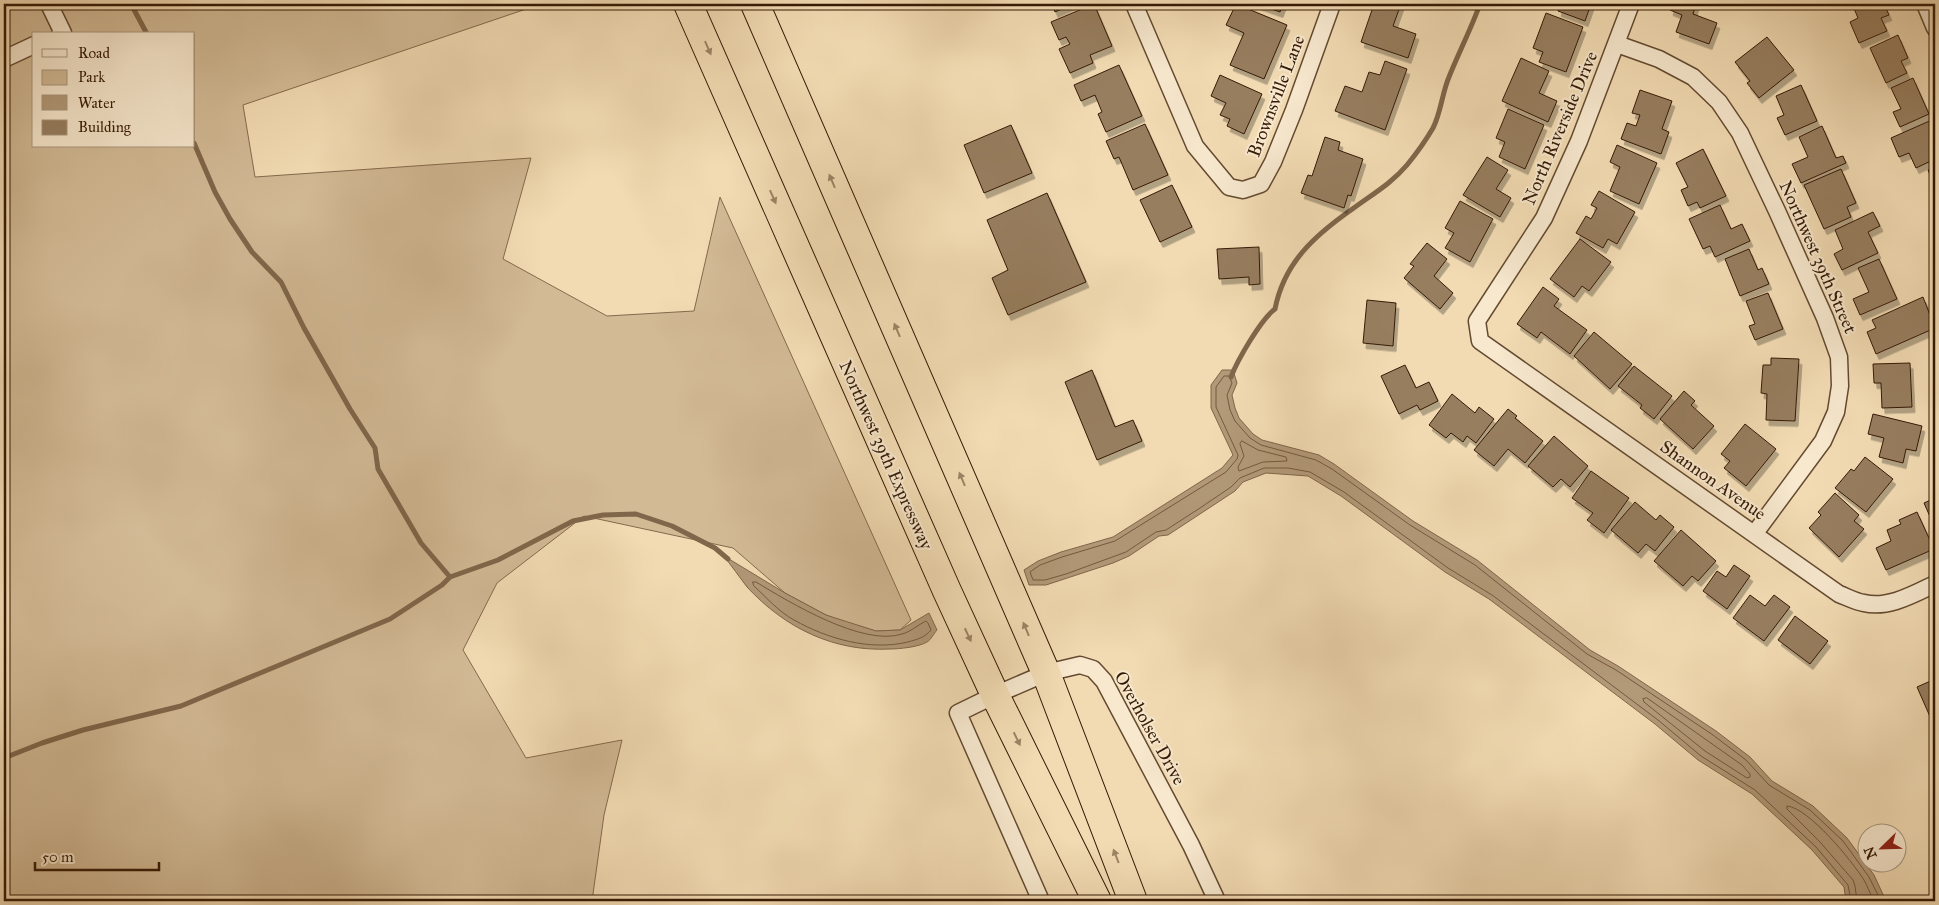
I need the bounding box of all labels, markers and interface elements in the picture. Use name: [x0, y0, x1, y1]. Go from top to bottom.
legend: [32, 32, 195, 148]
street label: Brownsville Lane: [1243, 32, 1309, 160]
one-way arrow: [704, 41, 712, 55]
text: Road: [78, 44, 110, 62]
street label: North Riverside Drive: [1518, 48, 1602, 208]
text: Park: [78, 68, 105, 86]
text: Water: [78, 94, 115, 112]
text: Building: [78, 118, 132, 136]
one-way arrow: [828, 174, 836, 188]
street label: Northwest 39th Street: [1774, 177, 1862, 337]
one-way arrow: [769, 190, 777, 204]
one-way arrow: [892, 323, 900, 337]
street label: Northwest 39th Expressway: [834, 357, 938, 553]
street label: Shannon Avenue: [1656, 435, 1770, 525]
one-way arrow: [957, 472, 965, 487]
one-way arrow: [1022, 622, 1030, 636]
one-way arrow: [964, 628, 972, 642]
street label: Overholser Drive: [1110, 667, 1190, 789]
one-way arrow: [1012, 731, 1021, 746]
north arrow: [1856, 822, 1906, 872]
scale bar: [35, 840, 159, 872]
text: N: [1860, 844, 1881, 862]
text: 50 m: [42, 848, 74, 866]
one-way arrow: [1112, 848, 1120, 863]

